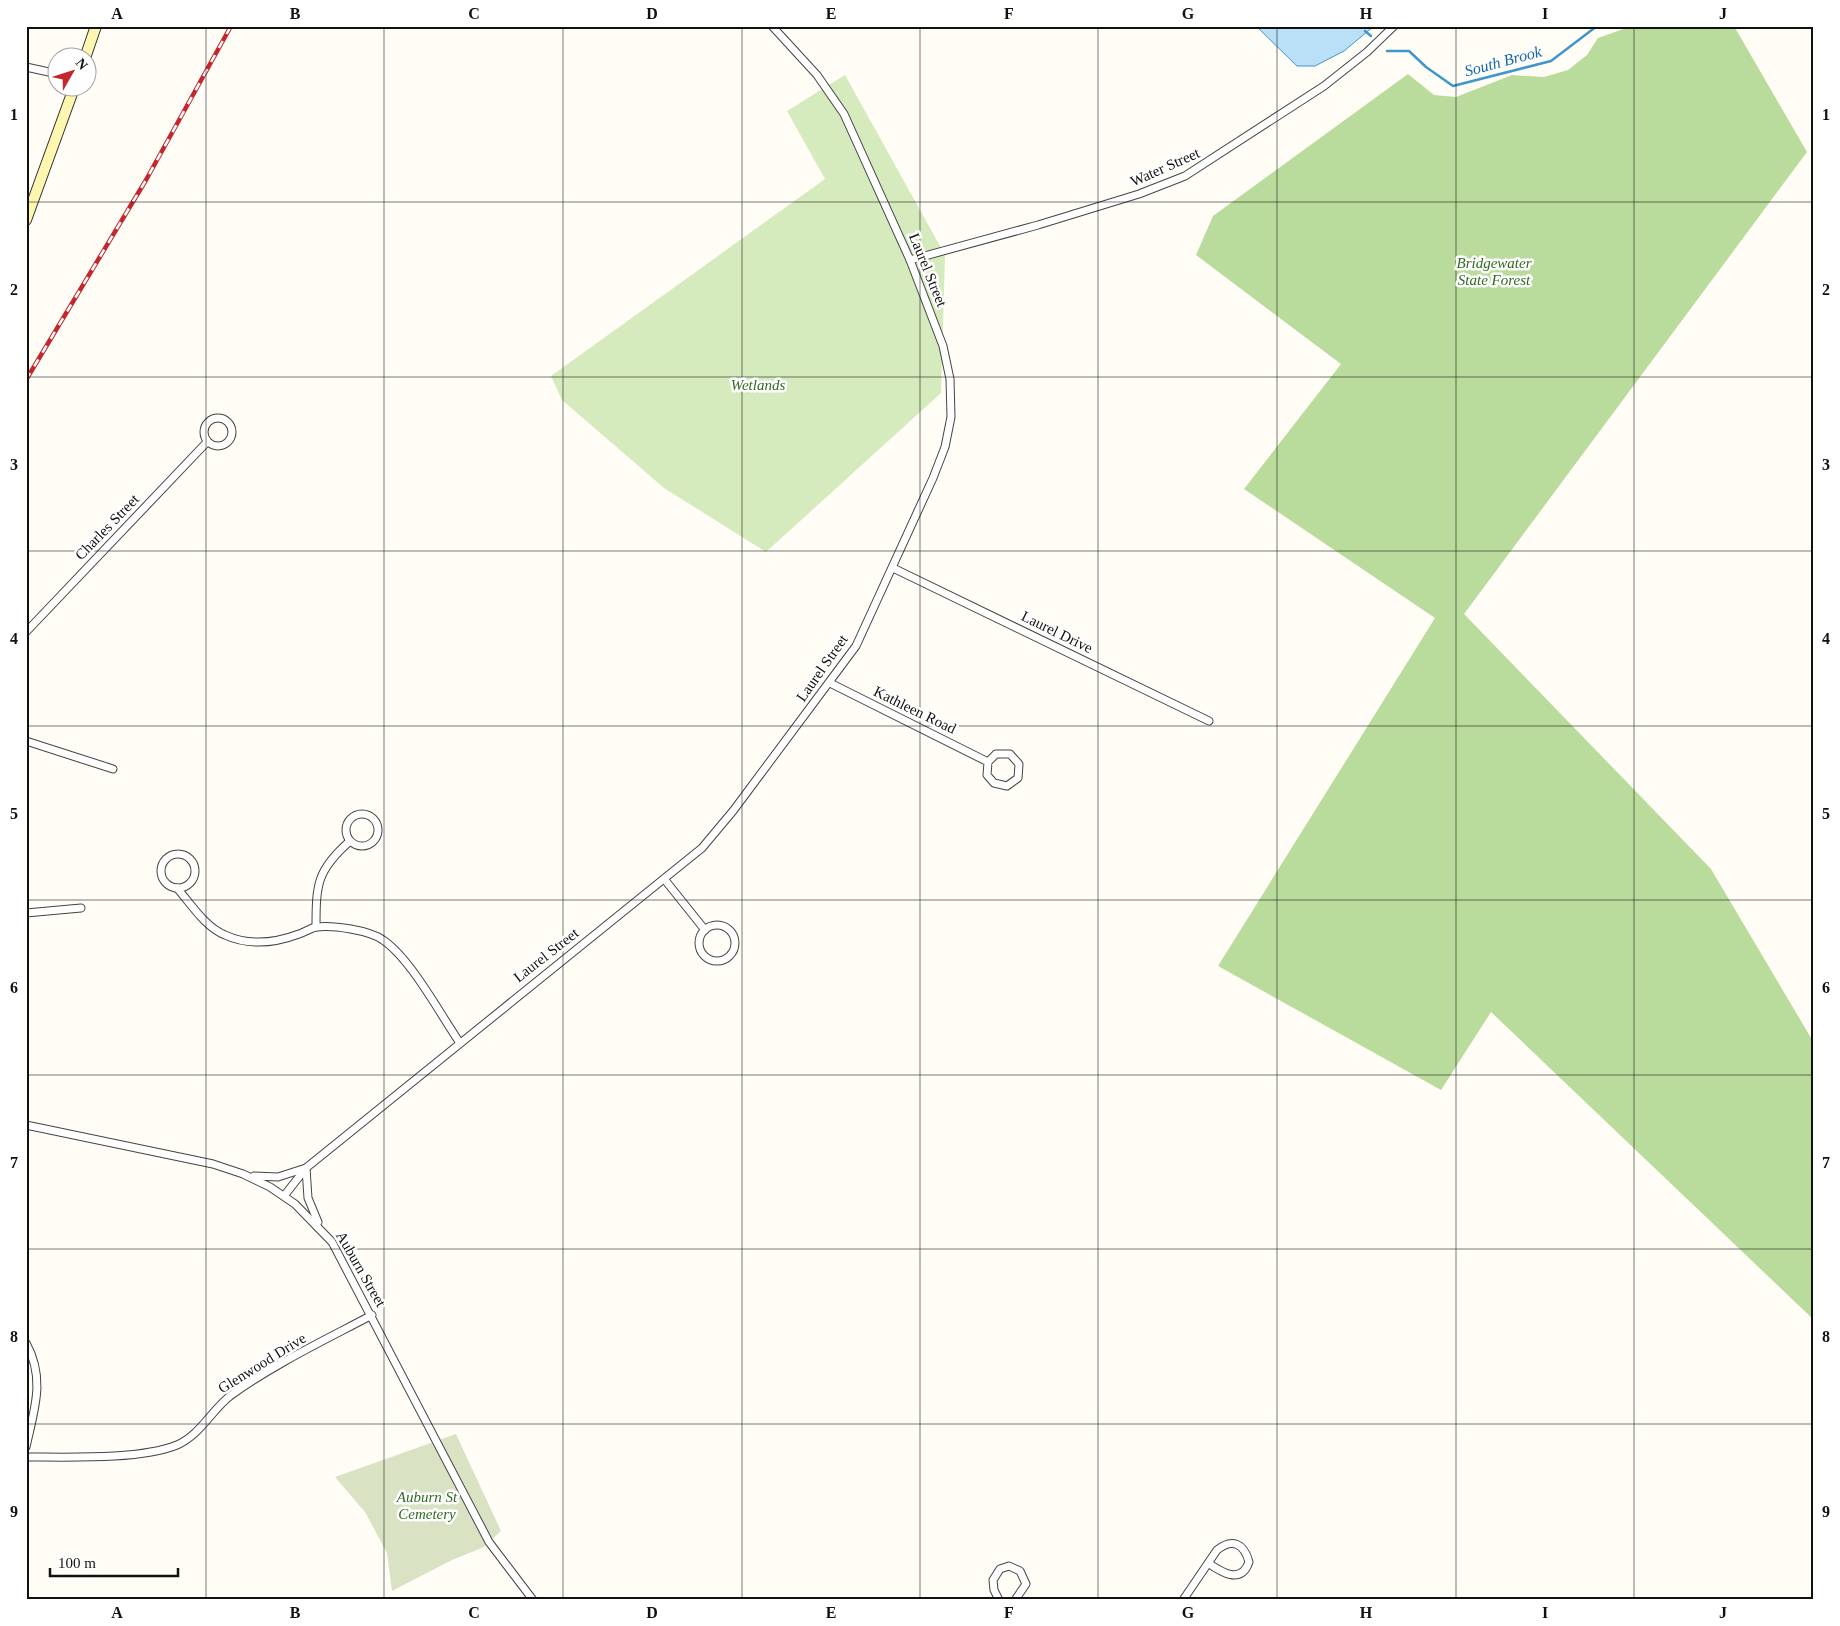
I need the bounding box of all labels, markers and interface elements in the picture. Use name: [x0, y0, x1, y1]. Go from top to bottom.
text: A: [111, 5, 123, 22]
text: B: [290, 5, 301, 22]
text: C: [468, 5, 480, 22]
text: D: [646, 5, 658, 22]
text: E: [826, 5, 836, 22]
text: F: [1004, 5, 1014, 22]
text: G: [1182, 5, 1195, 22]
text: H: [1360, 5, 1373, 22]
text: I: [1542, 5, 1548, 22]
text: J: [1719, 5, 1727, 22]
water label: South Brook: [1463, 42, 1544, 79]
north arrow: [48, 48, 98, 98]
text: N: [73, 55, 91, 73]
text: 1: [10, 106, 18, 123]
text: 1: [1822, 106, 1830, 123]
street label: Water Street: [1128, 144, 1203, 189]
street label: Laurel Street: [906, 231, 950, 310]
park label: Bridgewater State Forest: [1457, 255, 1532, 288]
text: 2: [10, 281, 18, 298]
text: 2: [1822, 281, 1830, 298]
park label: Wetlands: [731, 377, 785, 393]
text: 3: [10, 456, 18, 473]
text: 3: [1822, 456, 1830, 473]
street label: Charles Street: [72, 490, 143, 563]
street label: Laurel Drive: [1019, 608, 1095, 656]
text: 4: [10, 630, 18, 647]
text: 4: [1822, 630, 1830, 647]
street label: Laurel Street: [793, 631, 851, 704]
street label: Kathleen Road: [871, 683, 959, 737]
text: 5: [10, 805, 18, 822]
text: 5: [1822, 805, 1830, 822]
street label: Laurel Street: [510, 924, 582, 985]
text: 6: [10, 979, 18, 996]
text: 6: [1822, 979, 1830, 996]
text: 7: [10, 1154, 18, 1171]
text: 7: [1822, 1154, 1830, 1171]
street label: Auburn Street: [333, 1228, 389, 1310]
text: 8: [10, 1328, 18, 1345]
text: 8: [1822, 1328, 1830, 1345]
street label: Glenwood Drive: [215, 1329, 309, 1396]
park label: Auburn St Cemetery: [396, 1489, 458, 1522]
text: 9: [10, 1503, 18, 1520]
text: 9: [1822, 1503, 1830, 1520]
scale bar: [50, 1546, 178, 1578]
text: 100 m: [58, 1555, 96, 1571]
text: A: [111, 1604, 123, 1621]
text: B: [290, 1604, 301, 1621]
text: C: [468, 1604, 480, 1621]
text: D: [646, 1604, 658, 1621]
text: E: [826, 1604, 836, 1621]
text: F: [1004, 1604, 1014, 1621]
text: G: [1182, 1604, 1195, 1621]
text: H: [1360, 1604, 1373, 1621]
text: I: [1542, 1604, 1548, 1621]
text: J: [1719, 1604, 1727, 1621]

